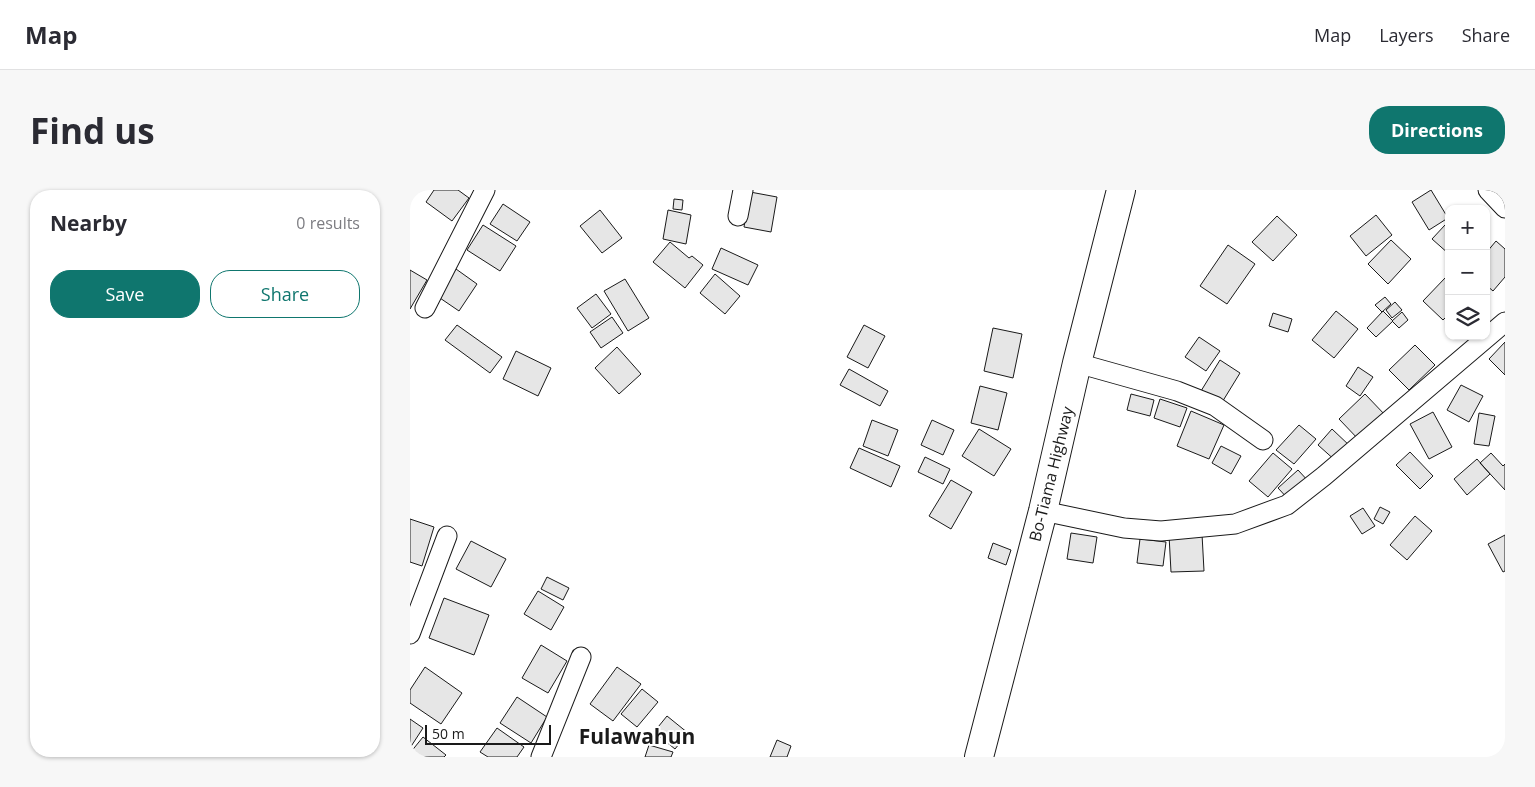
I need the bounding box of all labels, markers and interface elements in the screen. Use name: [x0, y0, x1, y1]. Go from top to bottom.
text: Map: [25, 18, 77, 51]
text: Map: [1314, 23, 1351, 47]
text: Layers: [1379, 23, 1434, 47]
text: Share: [1462, 23, 1510, 47]
button: Directions: [1369, 106, 1505, 154]
text: Find us: [30, 107, 155, 154]
map controls: [1445, 205, 1490, 340]
button: +: [1445, 205, 1490, 250]
text: Nearby: [50, 209, 127, 237]
text: 0 results: [296, 212, 360, 234]
button: −: [1445, 250, 1490, 295]
button: Save: [50, 270, 200, 318]
button: Share: [210, 270, 360, 318]
button: layers: [1445, 295, 1490, 340]
street label: Bo-Tiama Highway: [1024, 403, 1079, 544]
scale bar: [425, 722, 551, 745]
district label: Fulawahun: [579, 722, 695, 750]
text: 50 m: [432, 724, 465, 743]

